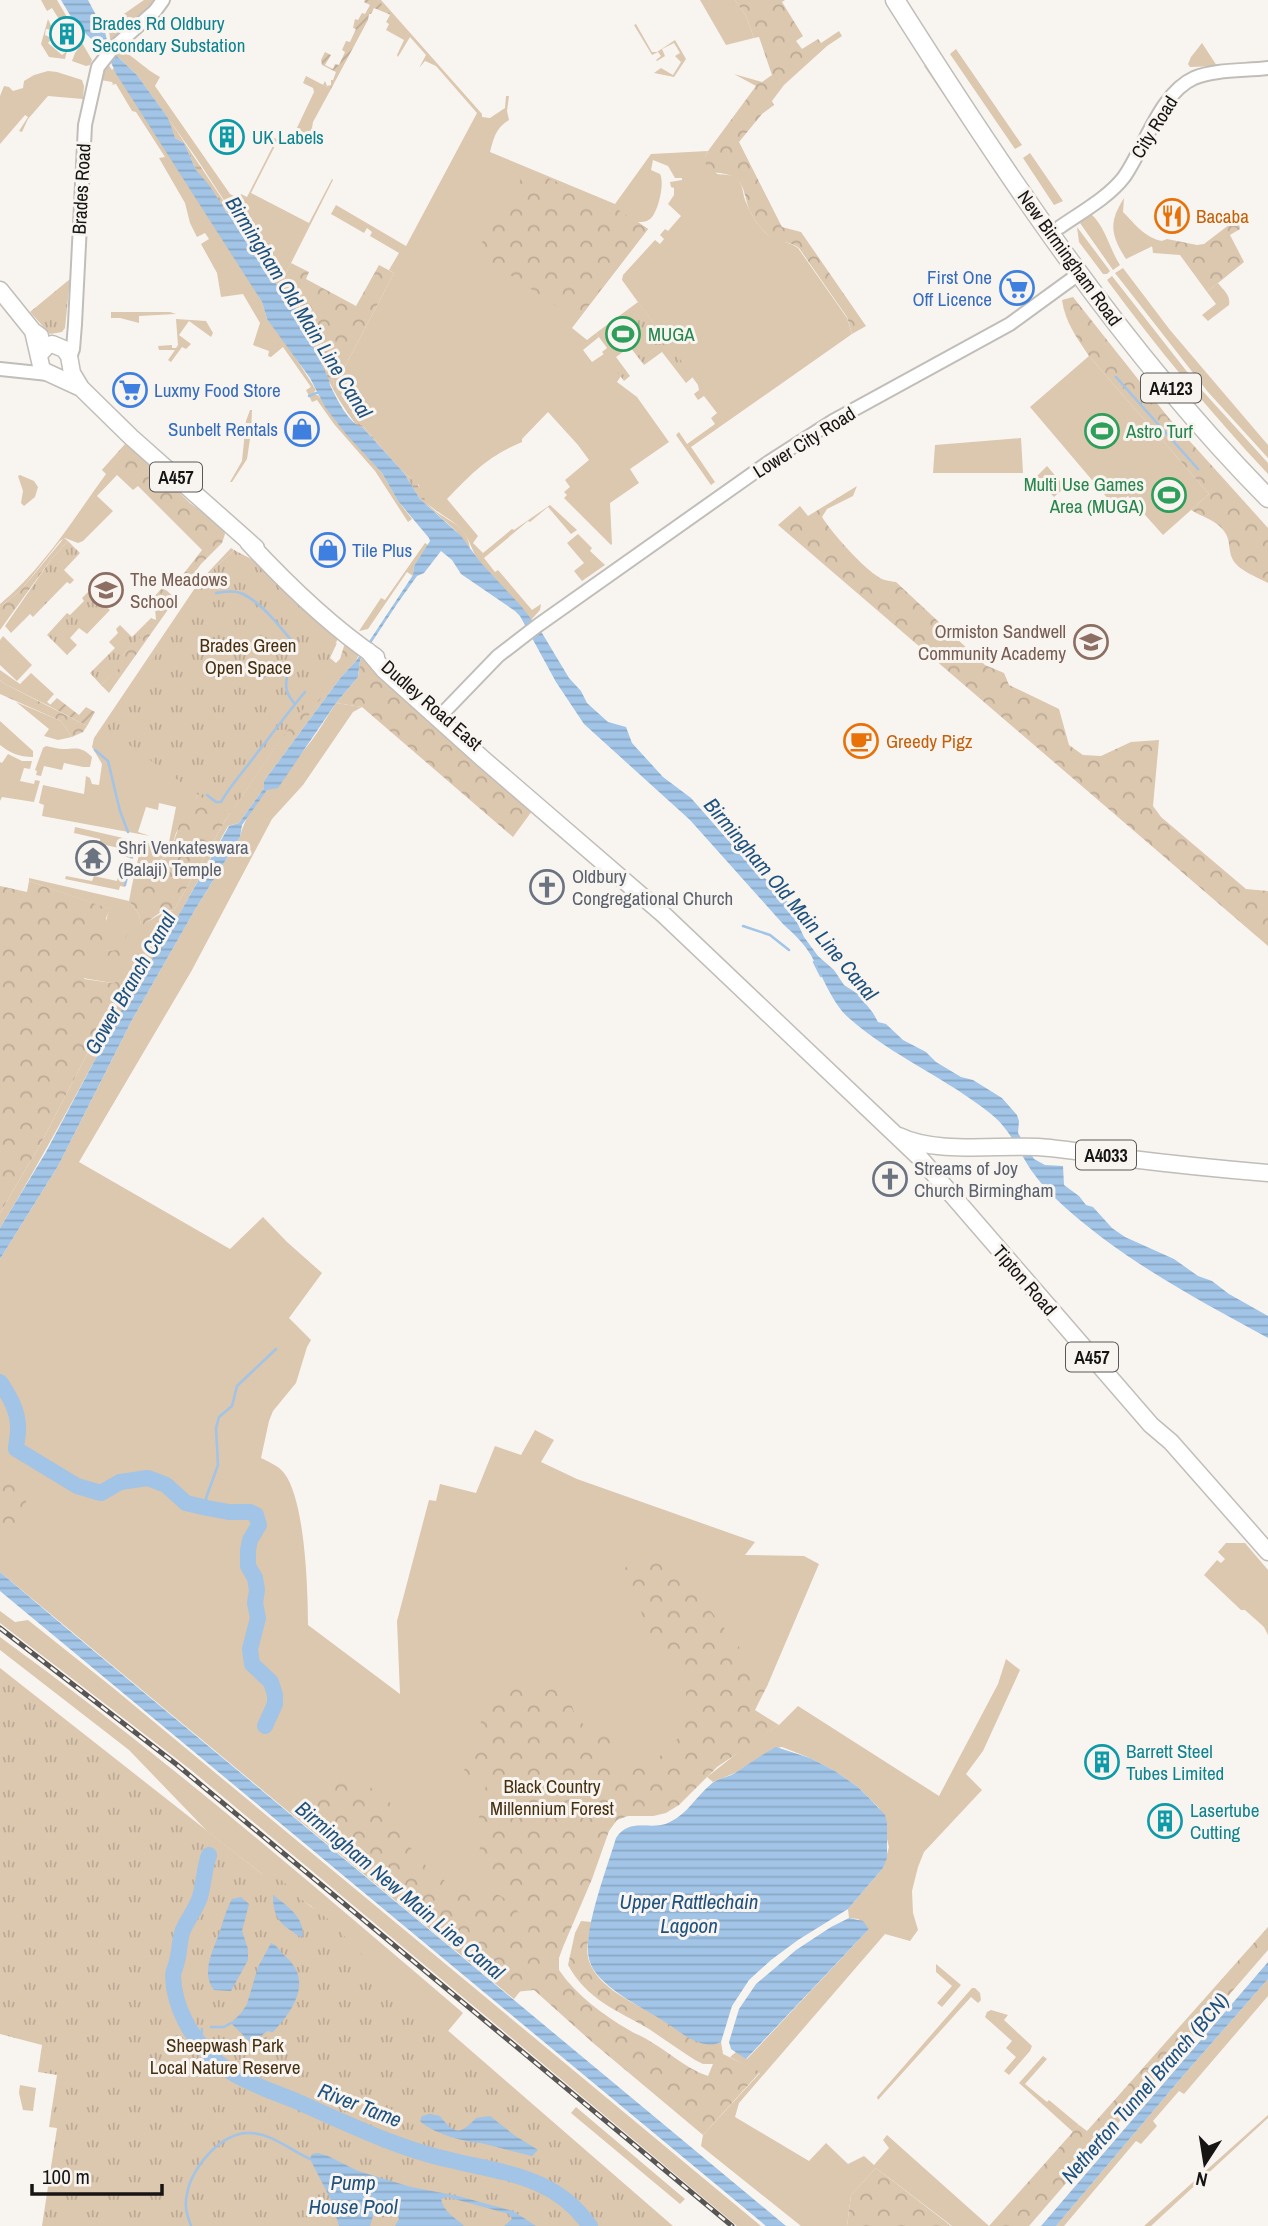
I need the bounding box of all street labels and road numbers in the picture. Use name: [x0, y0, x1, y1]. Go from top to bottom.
street label: City Road: [1125, 91, 1183, 163]
street label: Brades Road: [66, 143, 96, 235]
street label: New Birmingham Road: [1012, 185, 1128, 331]
road number: A4123: [1141, 374, 1201, 402]
street label: Lower City Road: [748, 400, 860, 484]
road number: A457: [150, 462, 202, 491]
street label: Dudley Road East: [376, 654, 488, 756]
road number: A4033: [1076, 1140, 1136, 1170]
street label: Tipton Road: [987, 1239, 1063, 1321]
road number: A457: [1066, 1342, 1118, 1372]

